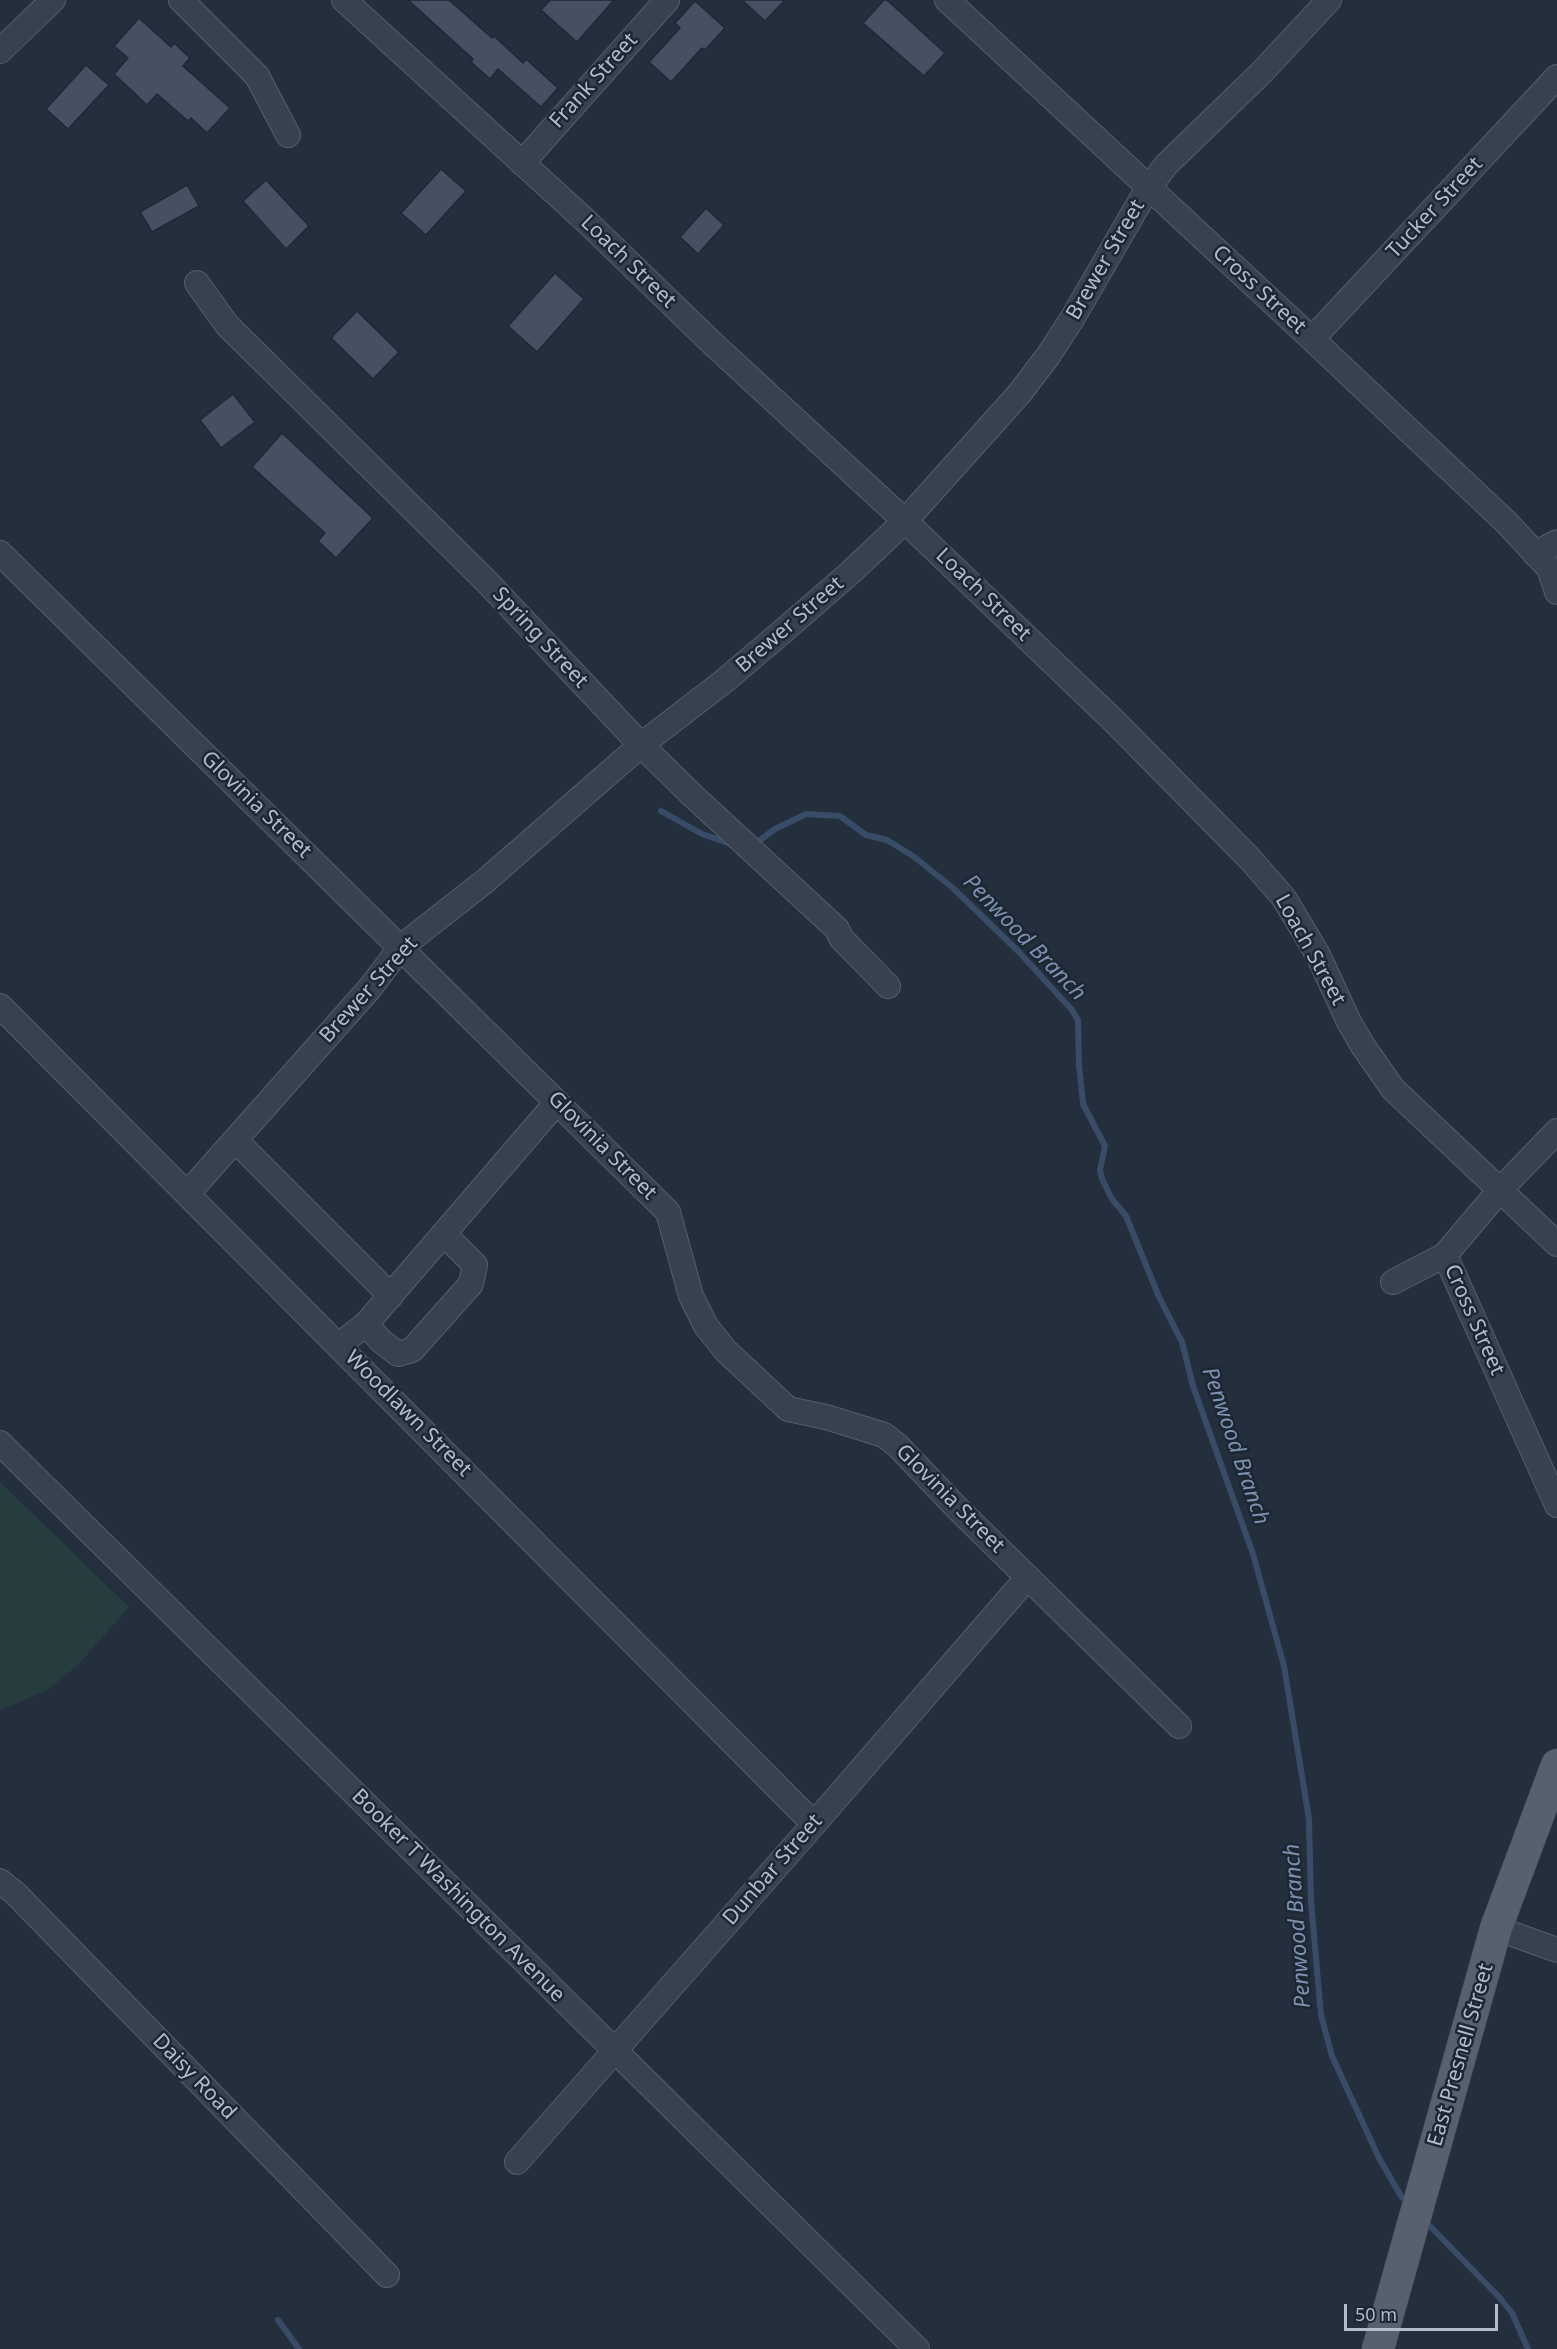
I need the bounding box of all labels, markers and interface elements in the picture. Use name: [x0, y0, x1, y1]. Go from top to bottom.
street label: Frank Street: [545, 28, 643, 134]
street label: Tucker Street: [1382, 152, 1488, 264]
street label: Brewer Street: [1061, 195, 1151, 325]
street label: Loach Street: [575, 210, 681, 314]
street label: Cross Street: [1207, 240, 1311, 340]
street label: Loach Street: [930, 543, 1036, 647]
street label: Brewer Street: [731, 571, 849, 679]
street label: Spring Street: [487, 582, 593, 694]
street label: Glovinia Street: [196, 746, 316, 864]
water label: Penwood Branch: [957, 870, 1091, 1006]
street label: Loach Street: [1269, 890, 1351, 1010]
street label: Brewer Street: [315, 932, 423, 1048]
street label: Glovinia Street: [542, 1086, 662, 1206]
street label: Cross Street: [1438, 1261, 1510, 1379]
street label: Woodlawn Street: [340, 1346, 476, 1482]
water label: Penwood Branch: [1196, 1364, 1274, 1528]
street label: Glovinia Street: [890, 1439, 1010, 1559]
street label: Booker T Washington Avenue: [346, 1784, 570, 2008]
street label: Dunbar Street: [718, 1809, 828, 1931]
water label: Penwood Branch: [1279, 1843, 1317, 2009]
street label: East Presnell Street: [1423, 1961, 1499, 2149]
street label: Daisy Road: [147, 2029, 241, 2125]
scale bar: [1347, 2292, 1502, 2330]
text: 50 m: [1355, 2302, 1397, 2326]

